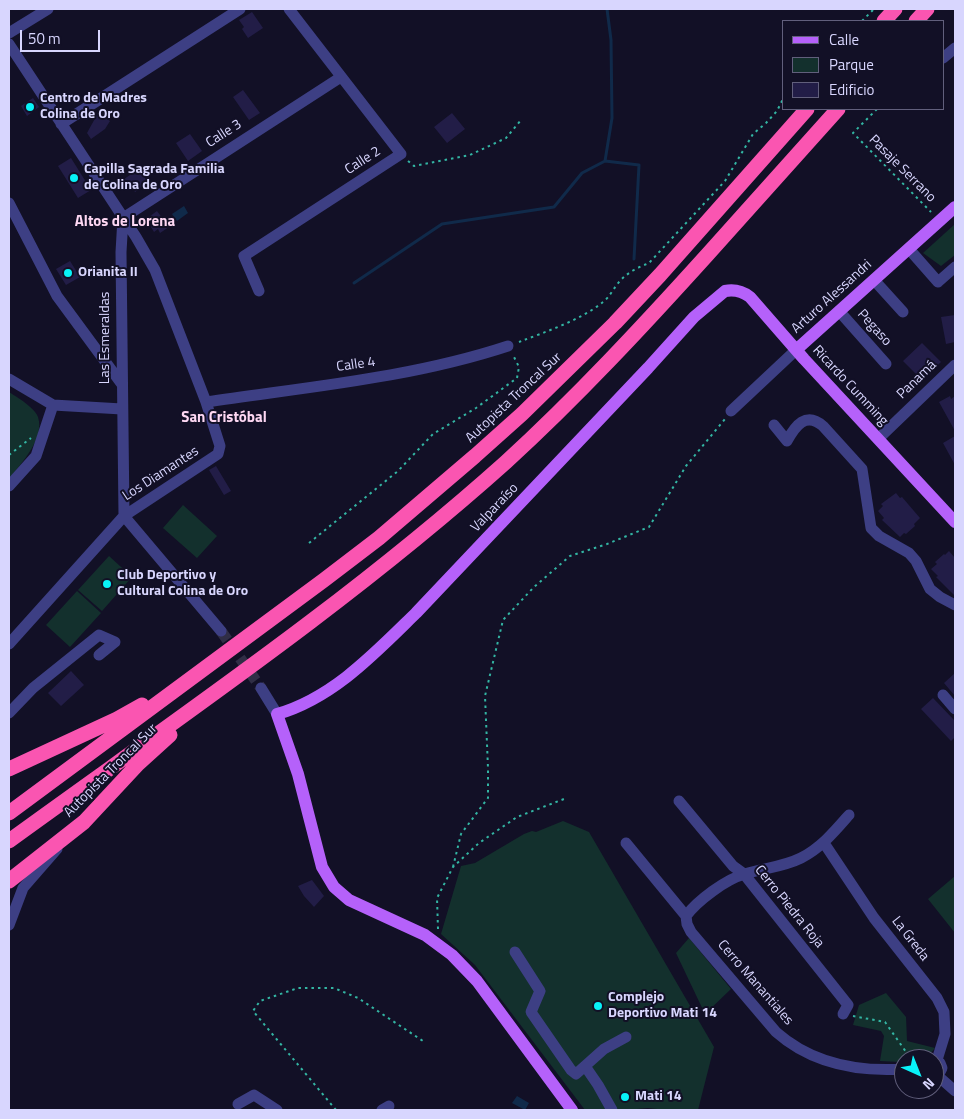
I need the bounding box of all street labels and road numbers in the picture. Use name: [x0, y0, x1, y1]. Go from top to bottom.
street label: Calle 3: [203, 116, 245, 152]
street label: Pasaje Serrano: [865, 132, 939, 206]
street label: Calle 2: [342, 143, 384, 179]
street label: Arturo Alessandri: [788, 257, 876, 337]
street label: Las Esmeraldas: [98, 292, 114, 384]
street label: Pegaso: [853, 306, 895, 350]
street label: Ricardo Cumming: [809, 342, 891, 430]
street label: Autopista Troncal Sur: [463, 349, 565, 447]
street label: Calle 4: [335, 354, 377, 376]
street label: Panamá: [894, 357, 940, 403]
street label: Los Diamantes: [120, 443, 202, 505]
street label: Valparaíso: [468, 480, 522, 536]
street label: Autopista Troncal Sur: [61, 721, 161, 821]
street label: Cerro Piedra Roja: [751, 862, 827, 952]
street label: La Greda: [887, 913, 933, 965]
street label: Cerro Manantiales: [714, 937, 796, 1029]

